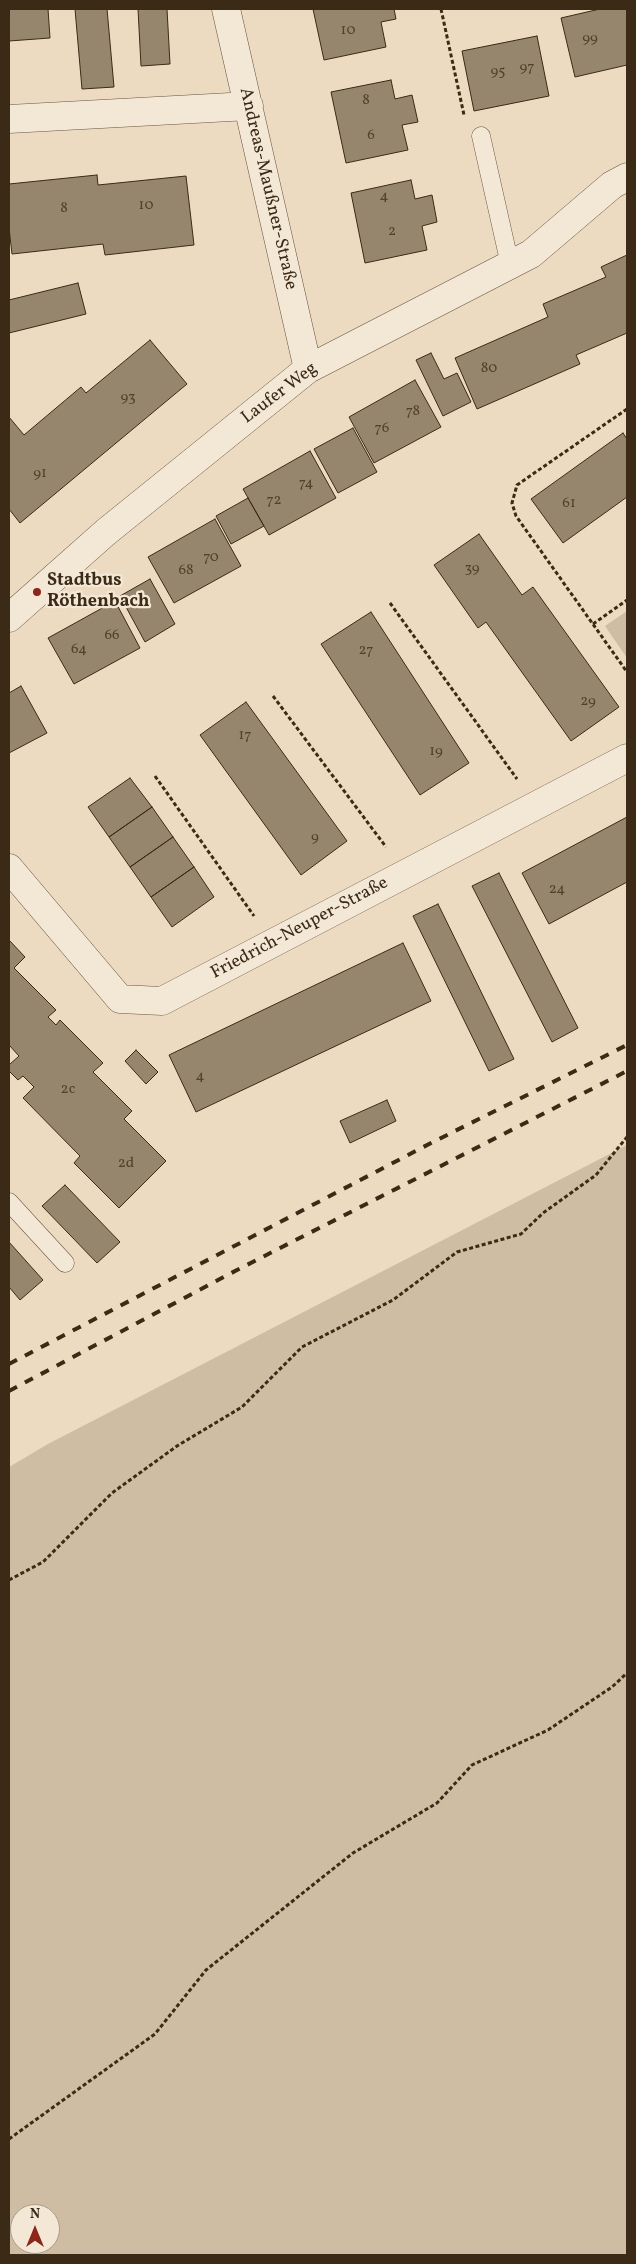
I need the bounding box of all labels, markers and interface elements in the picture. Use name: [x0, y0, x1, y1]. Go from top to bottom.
house number: 10: [341, 22, 355, 40]
house number: 99: [582, 30, 598, 48]
house number: 97: [519, 59, 535, 77]
house number: 95: [491, 63, 505, 81]
street label: Andreas-Maußner-Straße: [233, 86, 301, 292]
house number: 8: [362, 92, 370, 110]
house number: 6: [367, 127, 375, 145]
house number: 4: [380, 188, 388, 206]
house number: 10: [139, 197, 153, 215]
house number: 8: [60, 200, 68, 218]
house number: 2: [388, 223, 396, 241]
street label: Laufer Weg: [238, 358, 322, 430]
house number: 80: [481, 360, 497, 378]
house number: 93: [120, 389, 136, 407]
house number: 78: [406, 403, 420, 421]
house number: 76: [375, 420, 389, 438]
house number: 91: [33, 465, 47, 483]
house number: 74: [299, 475, 313, 493]
house number: 72: [266, 492, 282, 510]
house number: 61: [562, 495, 576, 513]
house number: 70: [203, 549, 219, 567]
house number: 39: [464, 560, 480, 578]
house number: 68: [178, 562, 194, 580]
place label: Stadtbus Röthenbach: [47, 571, 149, 614]
marker: Stadtbus Röthenbach: [31, 586, 43, 598]
house number: 66: [104, 627, 120, 645]
house number: 64: [71, 641, 87, 659]
house number: 27: [359, 642, 373, 660]
house number: 29: [580, 693, 596, 711]
house number: 17: [238, 727, 252, 745]
house number: 19: [429, 743, 443, 761]
house number: 9: [311, 829, 319, 847]
street label: Friedrich-Neuper-Straße: [208, 873, 392, 985]
house number: 24: [549, 881, 565, 899]
house number: 4: [196, 1068, 204, 1086]
house number: 2c: [61, 1081, 75, 1099]
house number: 2d: [118, 1155, 134, 1173]
north arrow: [10, 2204, 60, 2254]
text: N: [30, 2205, 40, 2224]

